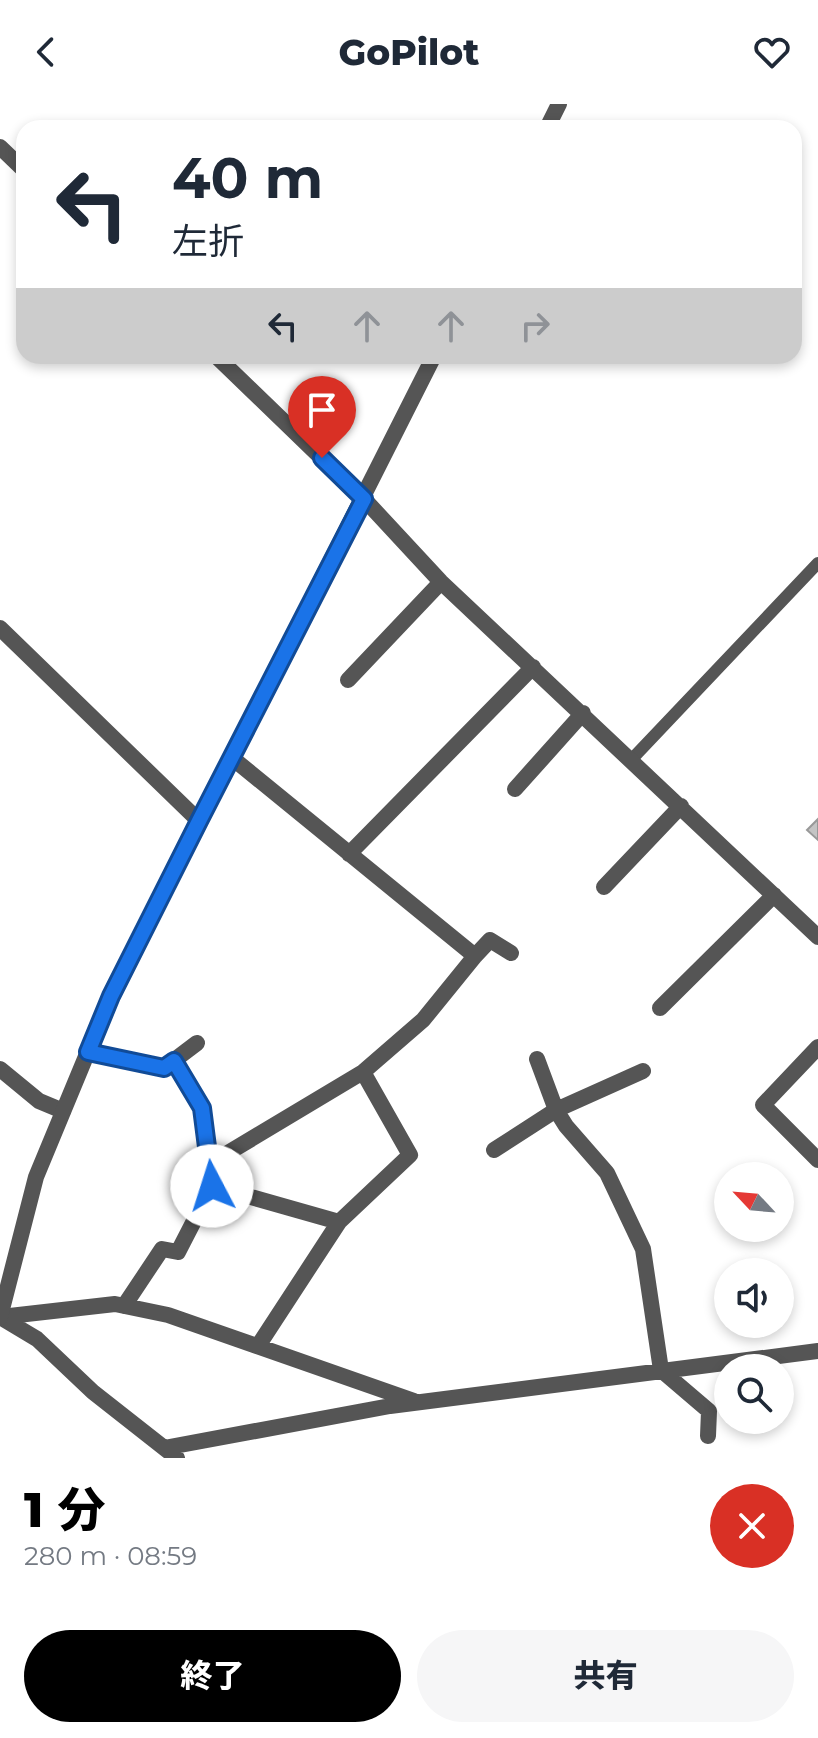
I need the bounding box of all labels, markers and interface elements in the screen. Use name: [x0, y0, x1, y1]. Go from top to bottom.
icon: back: [24, 30, 68, 74]
text: GoPilot: [339, 30, 479, 74]
icon: heart: [750, 30, 794, 74]
text: 40 m: [172, 144, 323, 212]
icon: left: [40, 152, 144, 256]
text: 左折: [172, 219, 244, 263]
icon: left: [261, 304, 305, 348]
icon: ahead: [345, 304, 389, 348]
icon: ahead: [429, 304, 473, 348]
icon: right: [513, 304, 557, 348]
pin: [288, 376, 356, 458]
icon: arrive: [300, 388, 344, 432]
position arrow: [170, 1144, 254, 1228]
north arrow: [714, 1162, 794, 1242]
map controls: [714, 1162, 794, 1434]
button: sound: [714, 1258, 794, 1338]
button: search: [714, 1354, 794, 1434]
text: 1 分: [24, 1481, 105, 1539]
button: close: [710, 1484, 794, 1568]
text: 280 m · 08:59: [24, 1540, 197, 1572]
button: 終了: [24, 1630, 401, 1722]
button: 共有: [417, 1630, 794, 1722]

